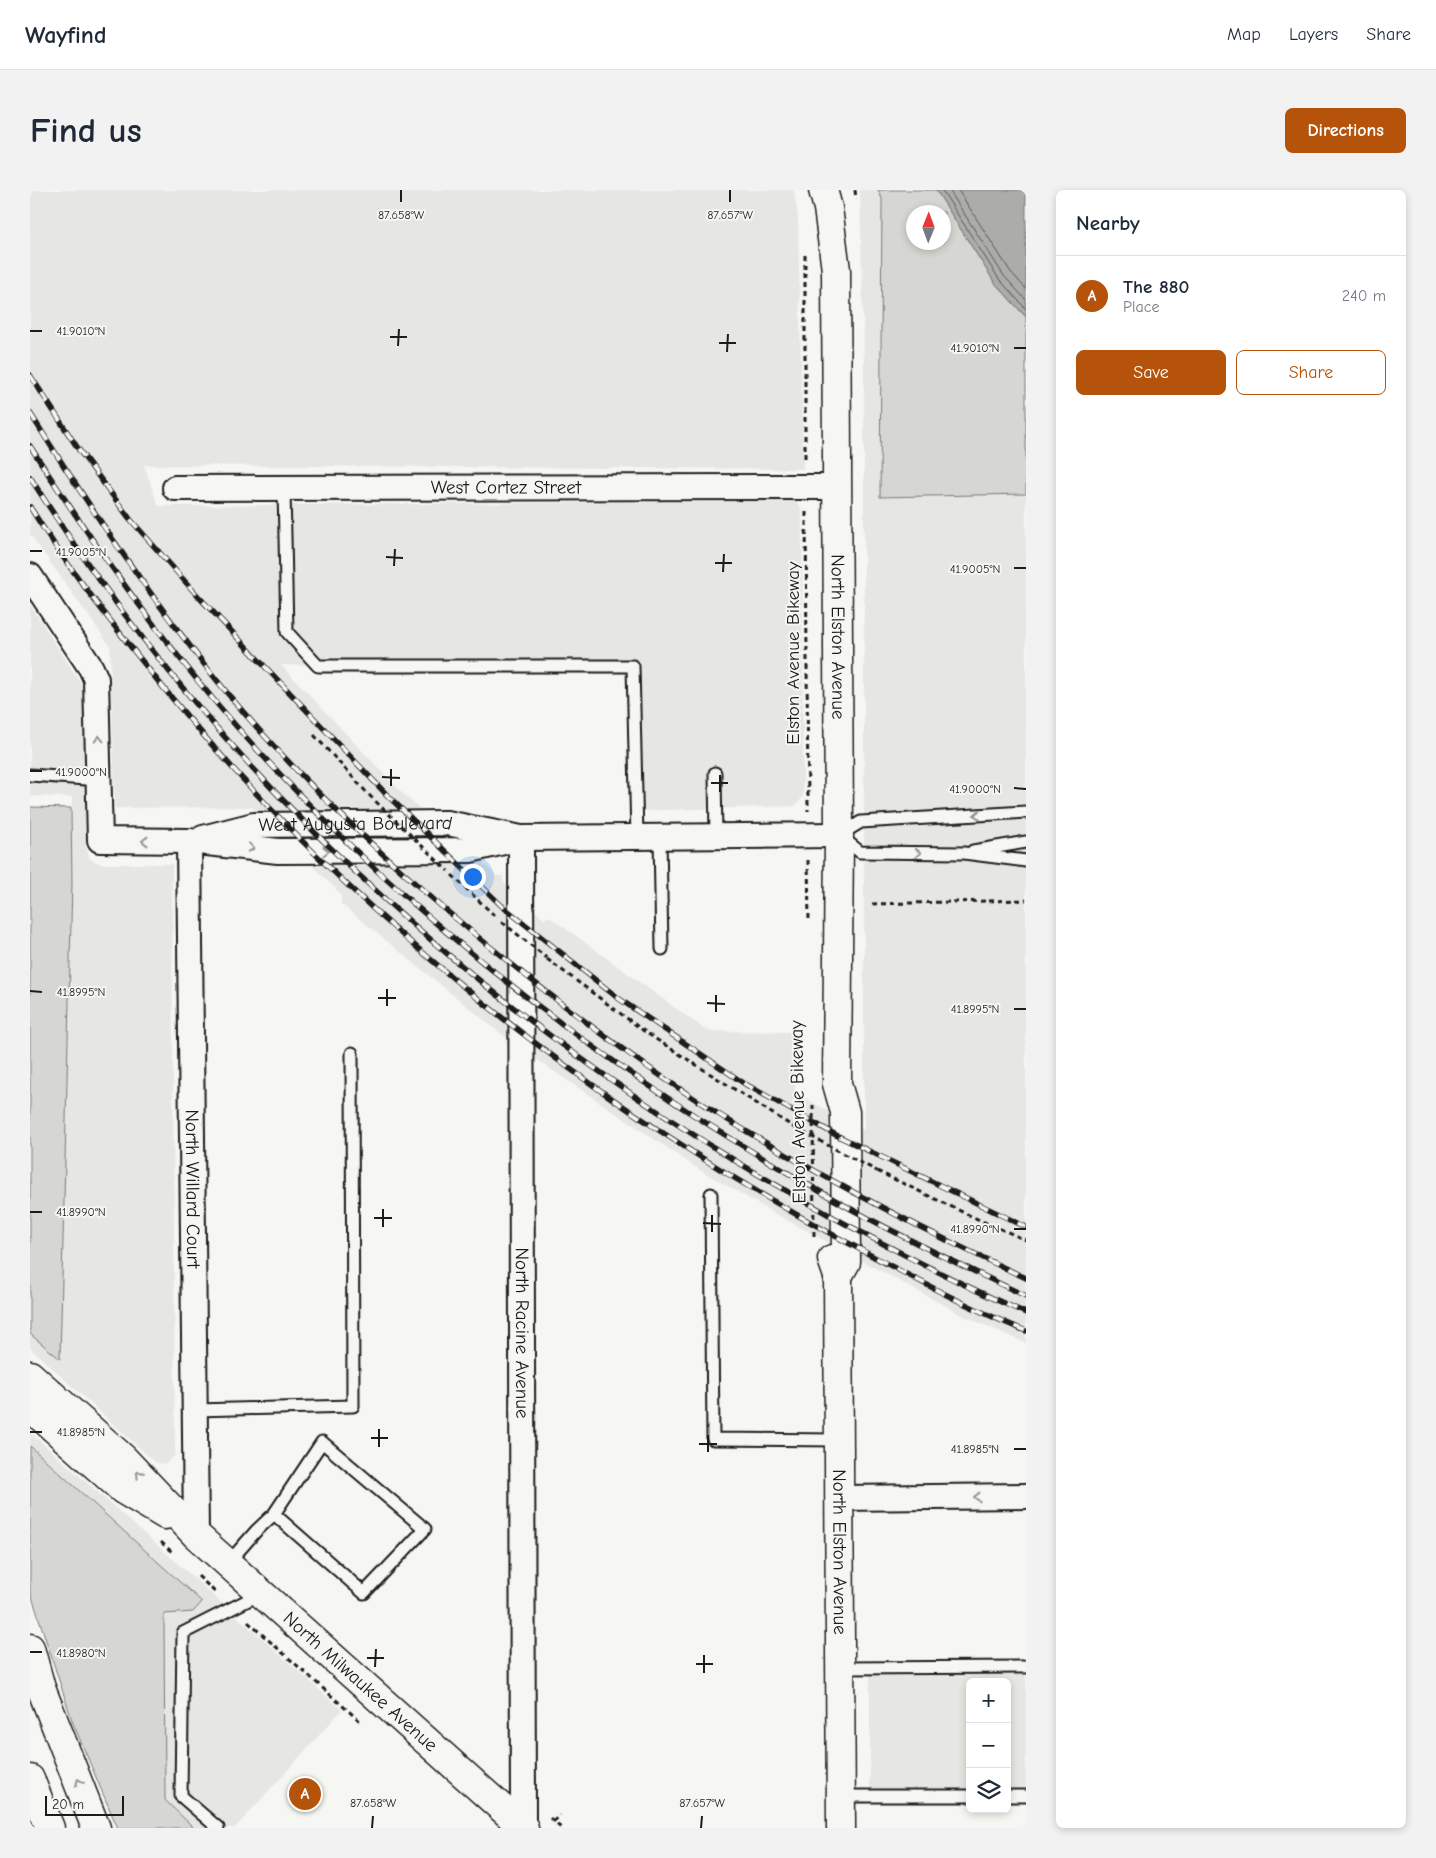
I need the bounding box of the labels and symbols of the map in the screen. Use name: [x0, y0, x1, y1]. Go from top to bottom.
north arrow: [906, 205, 951, 250]
text: 87.658°W: [378, 208, 425, 222]
text: 87.657°W: [707, 208, 753, 222]
text: 41.9010°N: [57, 324, 106, 338]
text: 41.9010°N: [951, 341, 1000, 355]
street label: West Cortez Street: [431, 476, 582, 499]
text: 41.9005°N: [56, 545, 106, 559]
street label: North Elston Avenue: [827, 554, 849, 720]
street label: Elston Avenue Bikeway: [782, 561, 804, 745]
text: 41.9005°N: [950, 562, 1000, 576]
one-way arrow: [94, 735, 104, 742]
text: 41.9000°N: [55, 765, 107, 779]
text: 41.9000°N: [949, 782, 1001, 796]
one-way arrow: [973, 809, 981, 820]
street label: West Augusta Boulevard: [258, 811, 454, 836]
one-way arrow: [140, 836, 148, 846]
one-way arrow: [247, 842, 255, 853]
one-way arrow: [323, 846, 331, 856]
one-way arrow: [914, 848, 922, 858]
your location: [460, 864, 486, 890]
text: 41.8995°N: [57, 985, 105, 999]
text: 41.8995°N: [951, 1002, 999, 1016]
street label: Elston Avenue Bikeway: [785, 1020, 811, 1204]
street label: North Willard Court: [181, 1109, 204, 1269]
text: 41.8990°N: [56, 1205, 106, 1219]
text: 41.8990°N: [950, 1222, 1000, 1236]
street label: North Racine Avenue: [511, 1248, 533, 1418]
text: 41.8985°N: [57, 1425, 105, 1439]
text: 41.8985°N: [951, 1442, 999, 1456]
street label: North Elston Avenue: [828, 1469, 851, 1635]
one-way arrow: [135, 1471, 144, 1480]
one-way arrow: [973, 1492, 981, 1502]
street label: North Milwaukee Avenue: [279, 1607, 442, 1756]
text: 41.8980°N: [56, 1646, 106, 1660]
pin: A: [289, 1775, 321, 1813]
one-way arrow: [74, 1779, 84, 1787]
scale bar: [45, 1793, 124, 1816]
text: 87.658°W: [350, 1796, 397, 1810]
text: 87.657°W: [679, 1796, 725, 1810]

